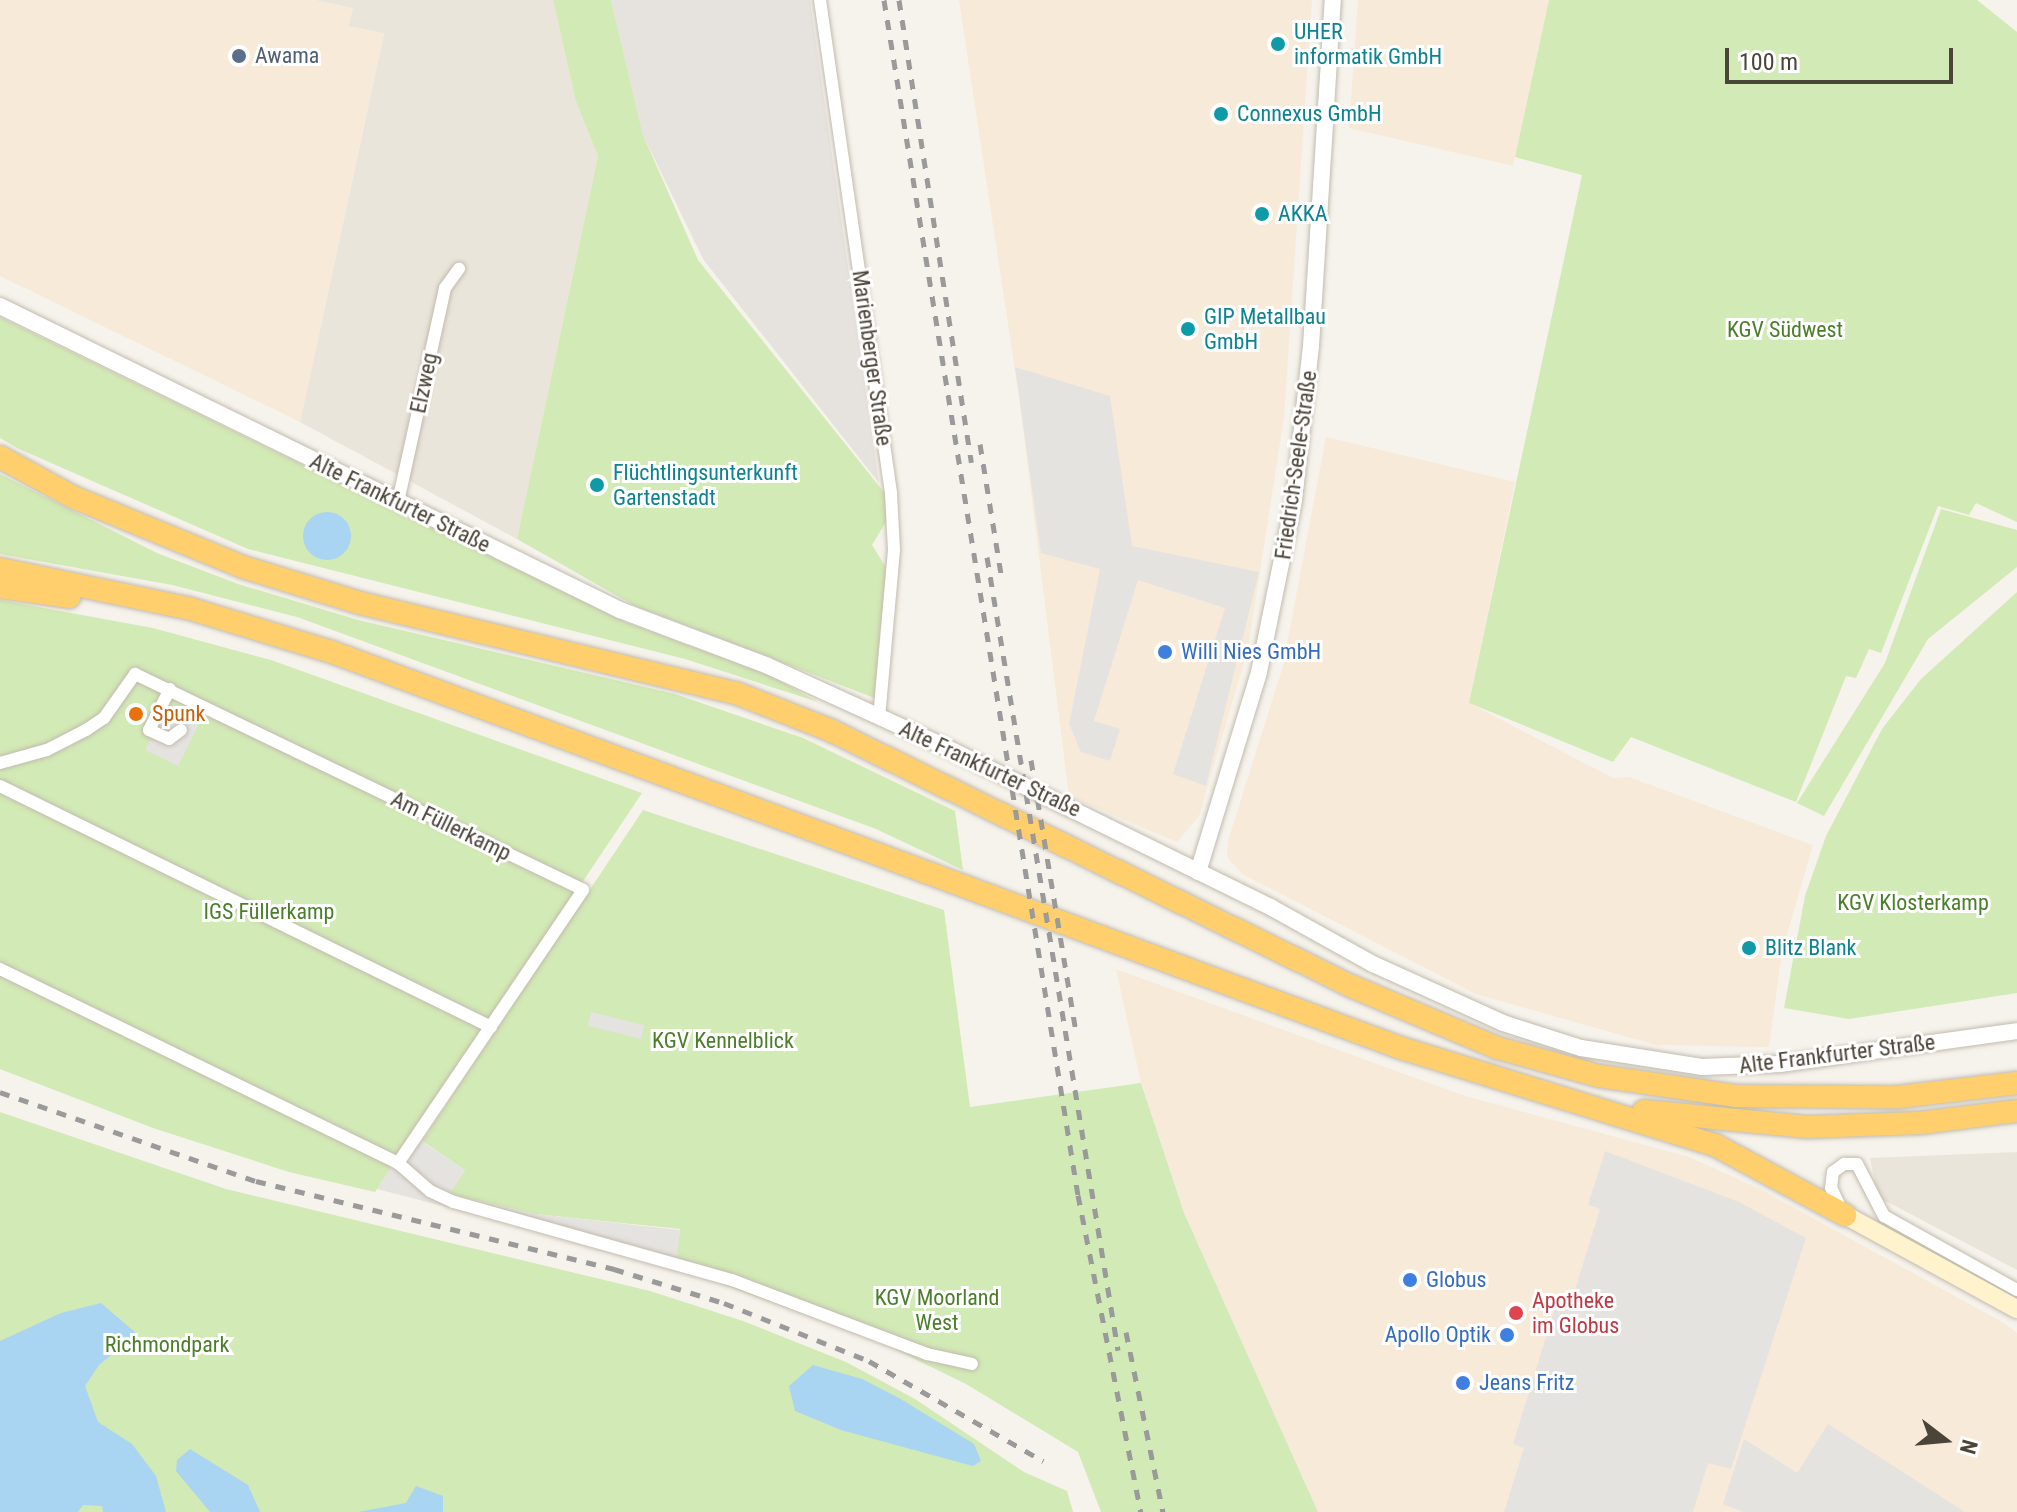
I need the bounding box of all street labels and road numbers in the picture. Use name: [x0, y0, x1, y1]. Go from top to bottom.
street label: Marienberger Straße: [847, 269, 897, 447]
street label: Elzweg: [405, 350, 443, 416]
street label: Friedrich-Seele-Straße: [1270, 369, 1322, 561]
street label: Alte Frankfurter Straße: [306, 448, 494, 558]
street label: Alte Frankfurter Straße: [895, 715, 1085, 823]
street label: Am Füllerkamp: [387, 786, 515, 866]
street label: Alte Frankfurter Straße: [1738, 1029, 1936, 1079]

